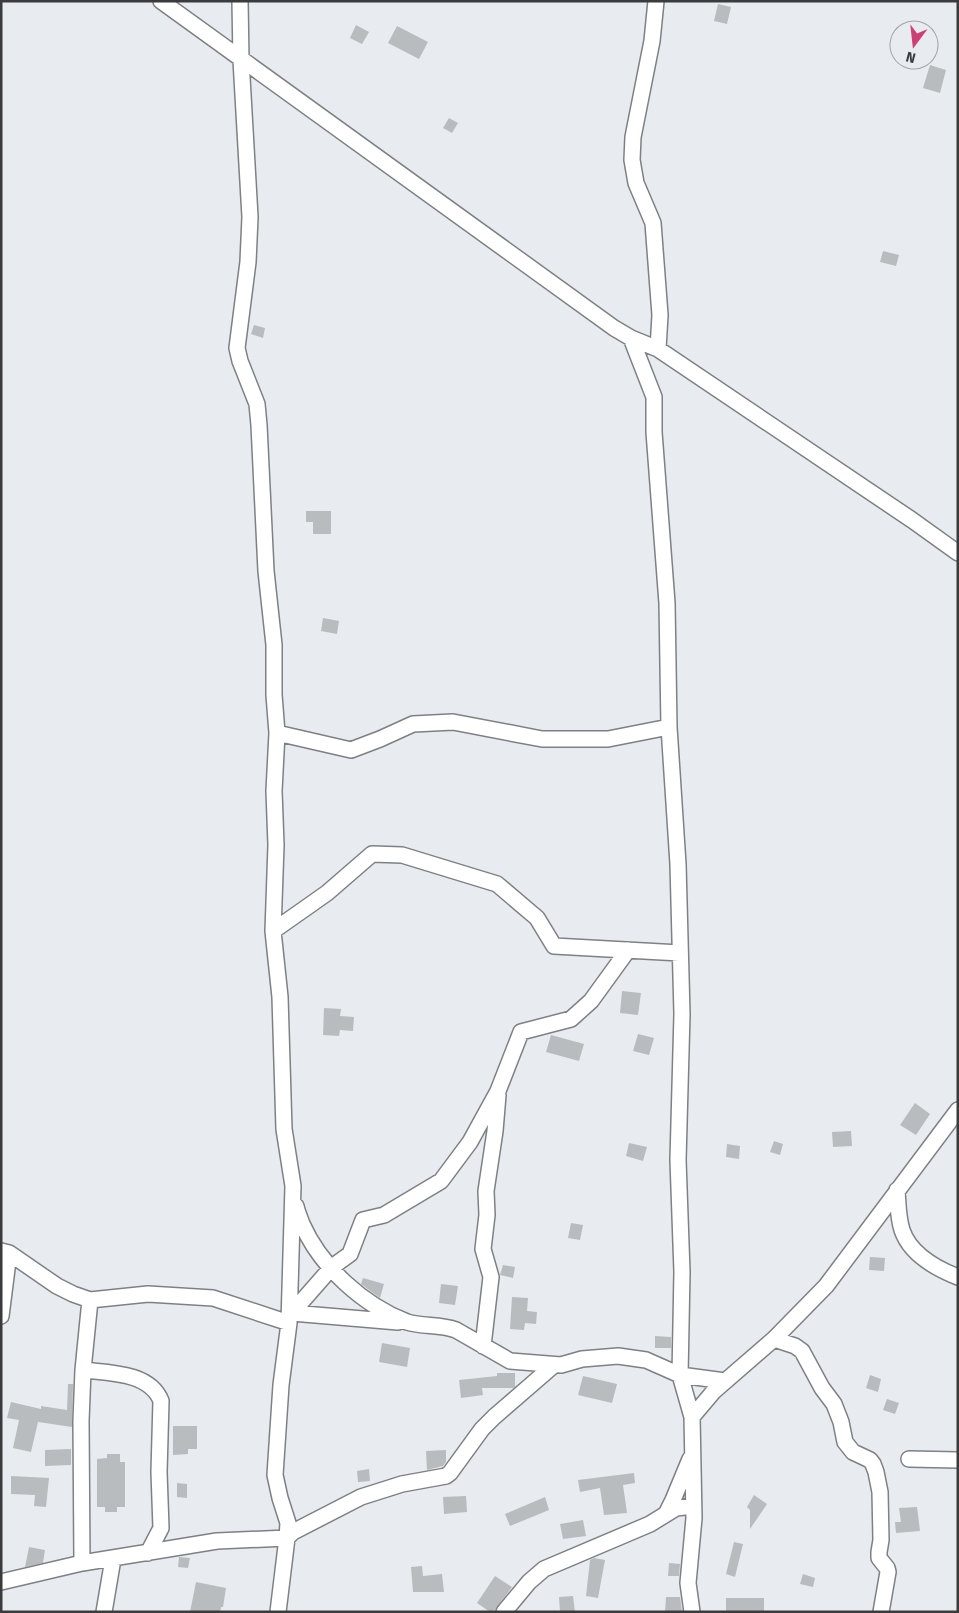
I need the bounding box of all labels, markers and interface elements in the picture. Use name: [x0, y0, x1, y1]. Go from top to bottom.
north arrow: [889, 20, 939, 70]
text: N: [904, 48, 917, 66]

